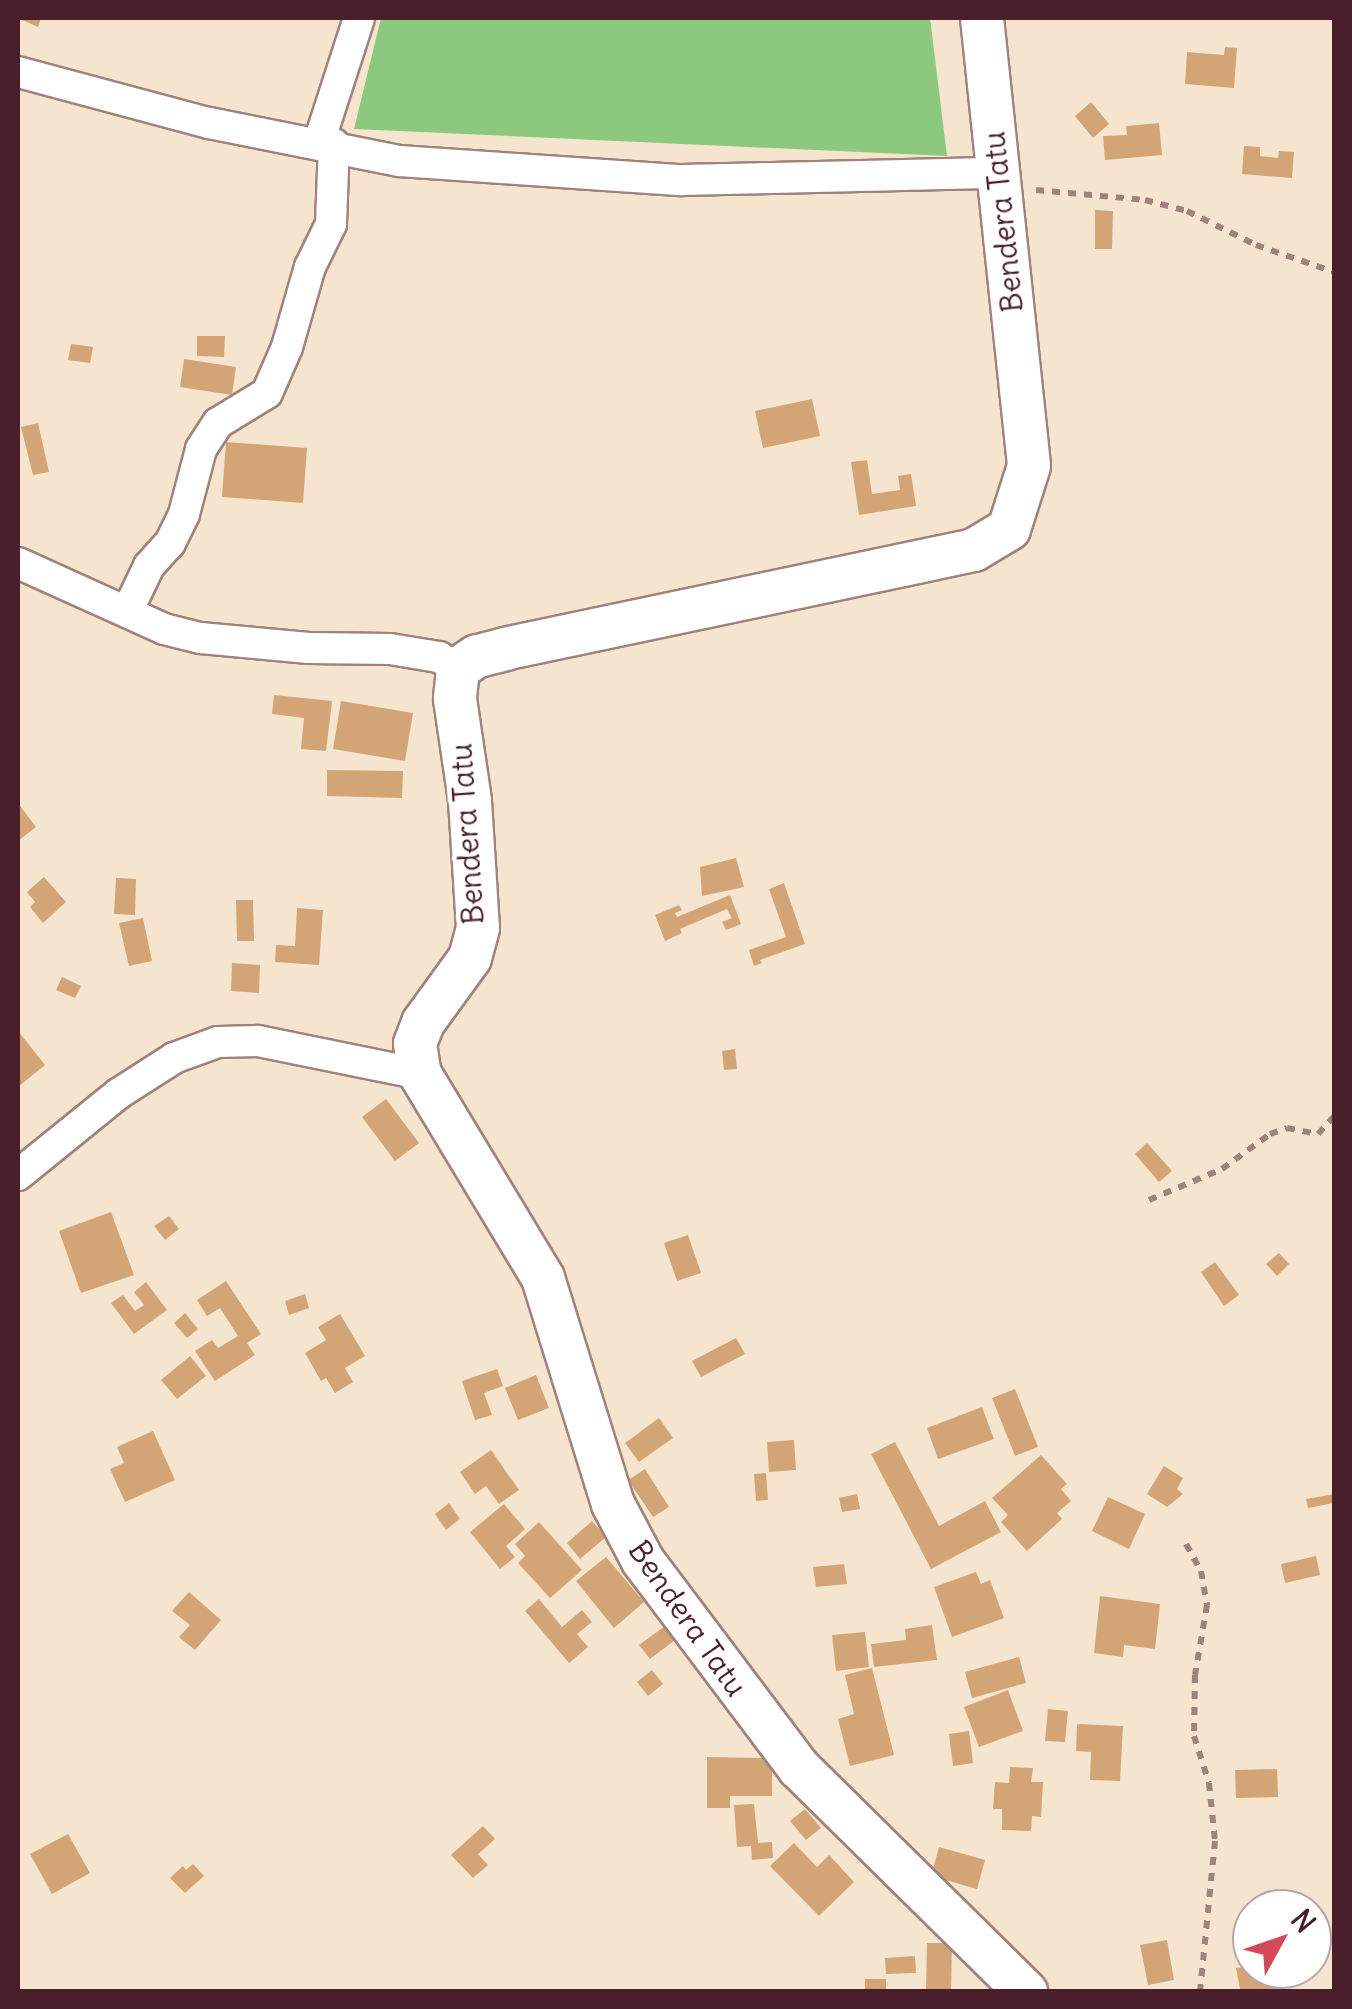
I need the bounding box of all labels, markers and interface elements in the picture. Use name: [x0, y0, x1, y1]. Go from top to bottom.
street label: Bendera Tatu: [976, 130, 1030, 314]
street label: Bendera Tatu: [443, 742, 491, 926]
street label: Bendera Tatu: [621, 1533, 755, 1703]
north arrow: [1232, 1889, 1332, 1989]
text: N: [1283, 1902, 1323, 1940]

